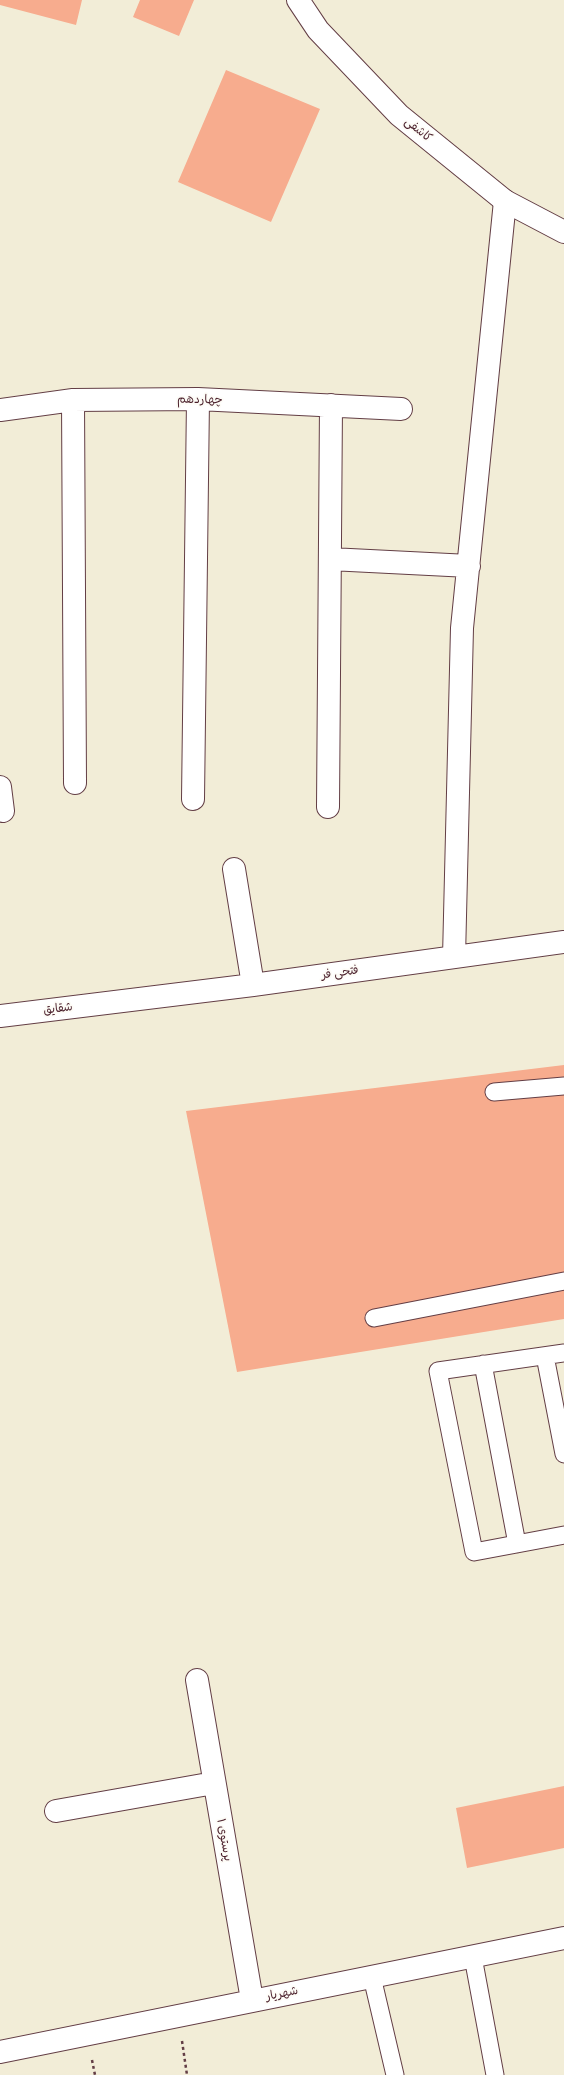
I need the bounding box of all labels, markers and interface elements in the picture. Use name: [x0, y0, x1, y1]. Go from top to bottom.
street label: کاشفی: [401, 115, 435, 145]
street label: چهاردهم: [177, 392, 223, 408]
street label: فتحی فر: [320, 963, 360, 983]
street label: شقایق: [42, 1000, 74, 1018]
street label: پرستوی ۱: [213, 1818, 235, 1862]
street label: شهریار: [265, 1984, 299, 2004]

